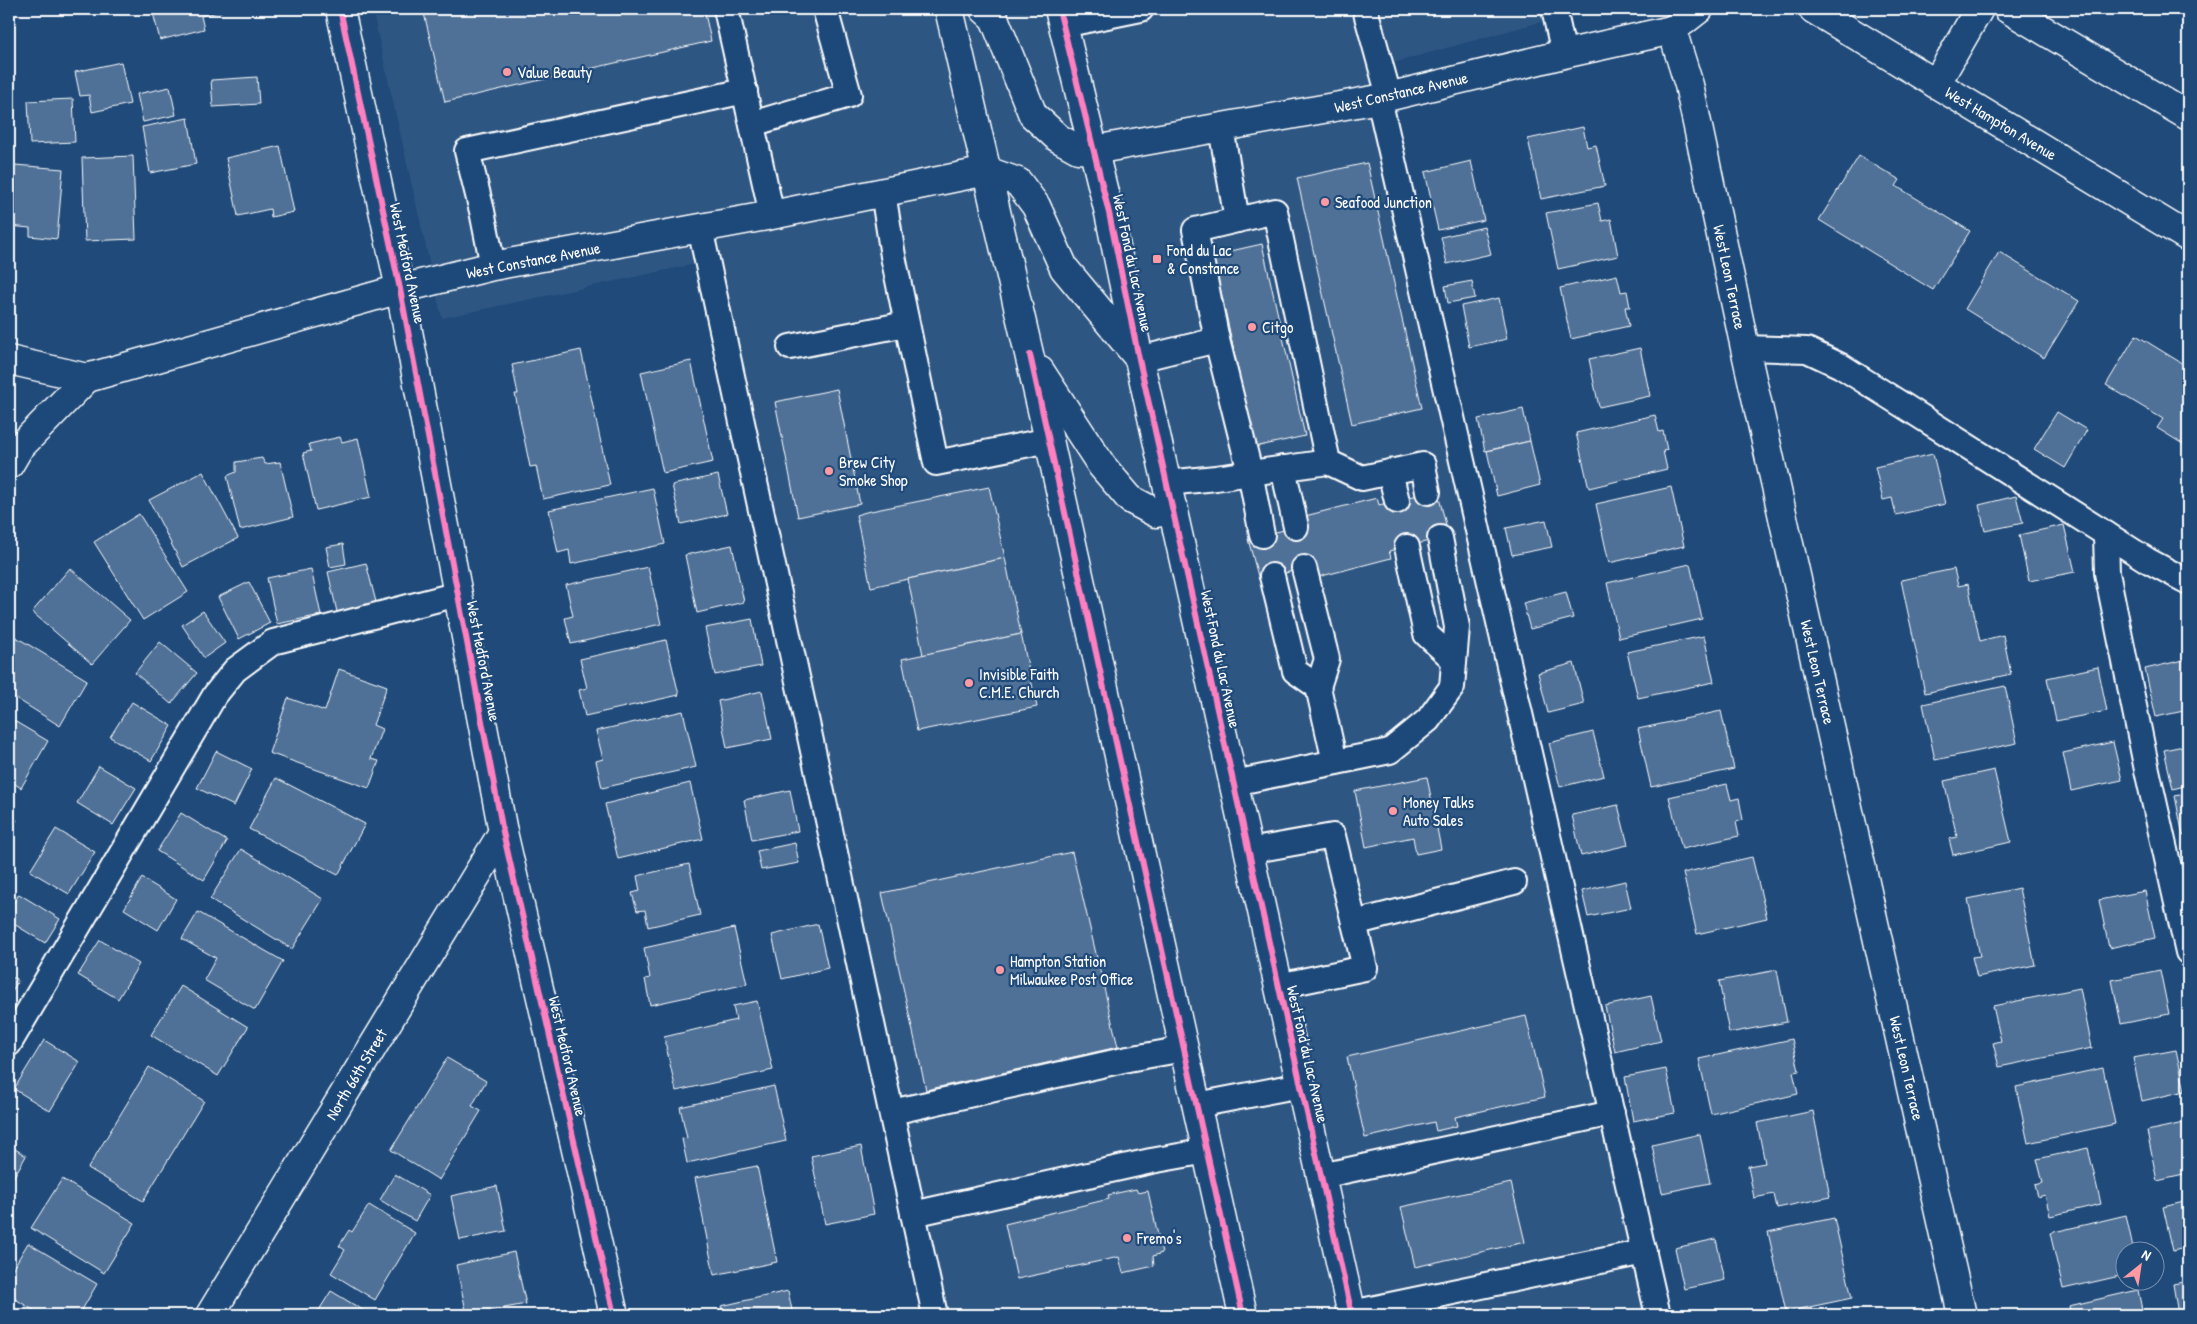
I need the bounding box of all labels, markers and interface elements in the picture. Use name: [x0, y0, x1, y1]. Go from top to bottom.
place label: Value Beauty: [517, 61, 593, 83]
marker: Value Beauty: [501, 66, 513, 78]
street label: West Constance Avenue: [1332, 66, 1470, 118]
street label: West Hampton Avenue: [1941, 81, 2061, 165]
place label: Seafood Junction: [1335, 191, 1432, 213]
street label: West Fond du Lac Avenue: [1108, 192, 1158, 334]
marker: Seafood Junction: [1319, 196, 1331, 208]
street label: West Medford Avenue: [385, 201, 432, 326]
street label: West Leon Terrace: [1708, 223, 1752, 332]
street label: West Constance Avenue: [464, 236, 602, 284]
place label: Fond du Lac & Constance: [1166, 239, 1240, 279]
marker: Fond du Lac & Constance: [1151, 253, 1163, 265]
place label: Citgo: [1262, 316, 1294, 338]
marker: Citgo: [1246, 321, 1258, 333]
place label: Brew City Smoke Shop: [839, 451, 908, 491]
marker: Brew City Smoke Shop: [823, 465, 835, 477]
street label: West Fond du Lac Avenue: [1196, 588, 1246, 730]
street label: West Medford Avenue: [462, 599, 507, 724]
street label: West Leon Terrace: [1795, 618, 1841, 727]
place label: Invisible Faith C.M.E. Church: [979, 663, 1060, 703]
marker: Invisible Faith C.M.E. Church: [963, 677, 975, 689]
place label: Money Talks Auto Sales: [1403, 791, 1474, 831]
marker: Money Talks Auto Sales: [1387, 805, 1399, 817]
place label: Hampton Station Milwaukee Post Office: [1010, 950, 1134, 990]
marker: Hampton Station Milwaukee Post Office: [994, 964, 1006, 976]
street label: West Fond du Lac Avenue: [1282, 983, 1335, 1125]
street label: West Medford Avenue: [543, 994, 593, 1119]
street label: West Leon Terrace: [1884, 1014, 1930, 1123]
street label: North 66th Street: [320, 1024, 392, 1124]
place label: Fremo's: [1136, 1227, 1182, 1249]
marker: Fremo's: [1121, 1232, 1133, 1244]
north arrow: [2114, 1242, 2164, 1292]
text: N: [2139, 1244, 2155, 1265]

